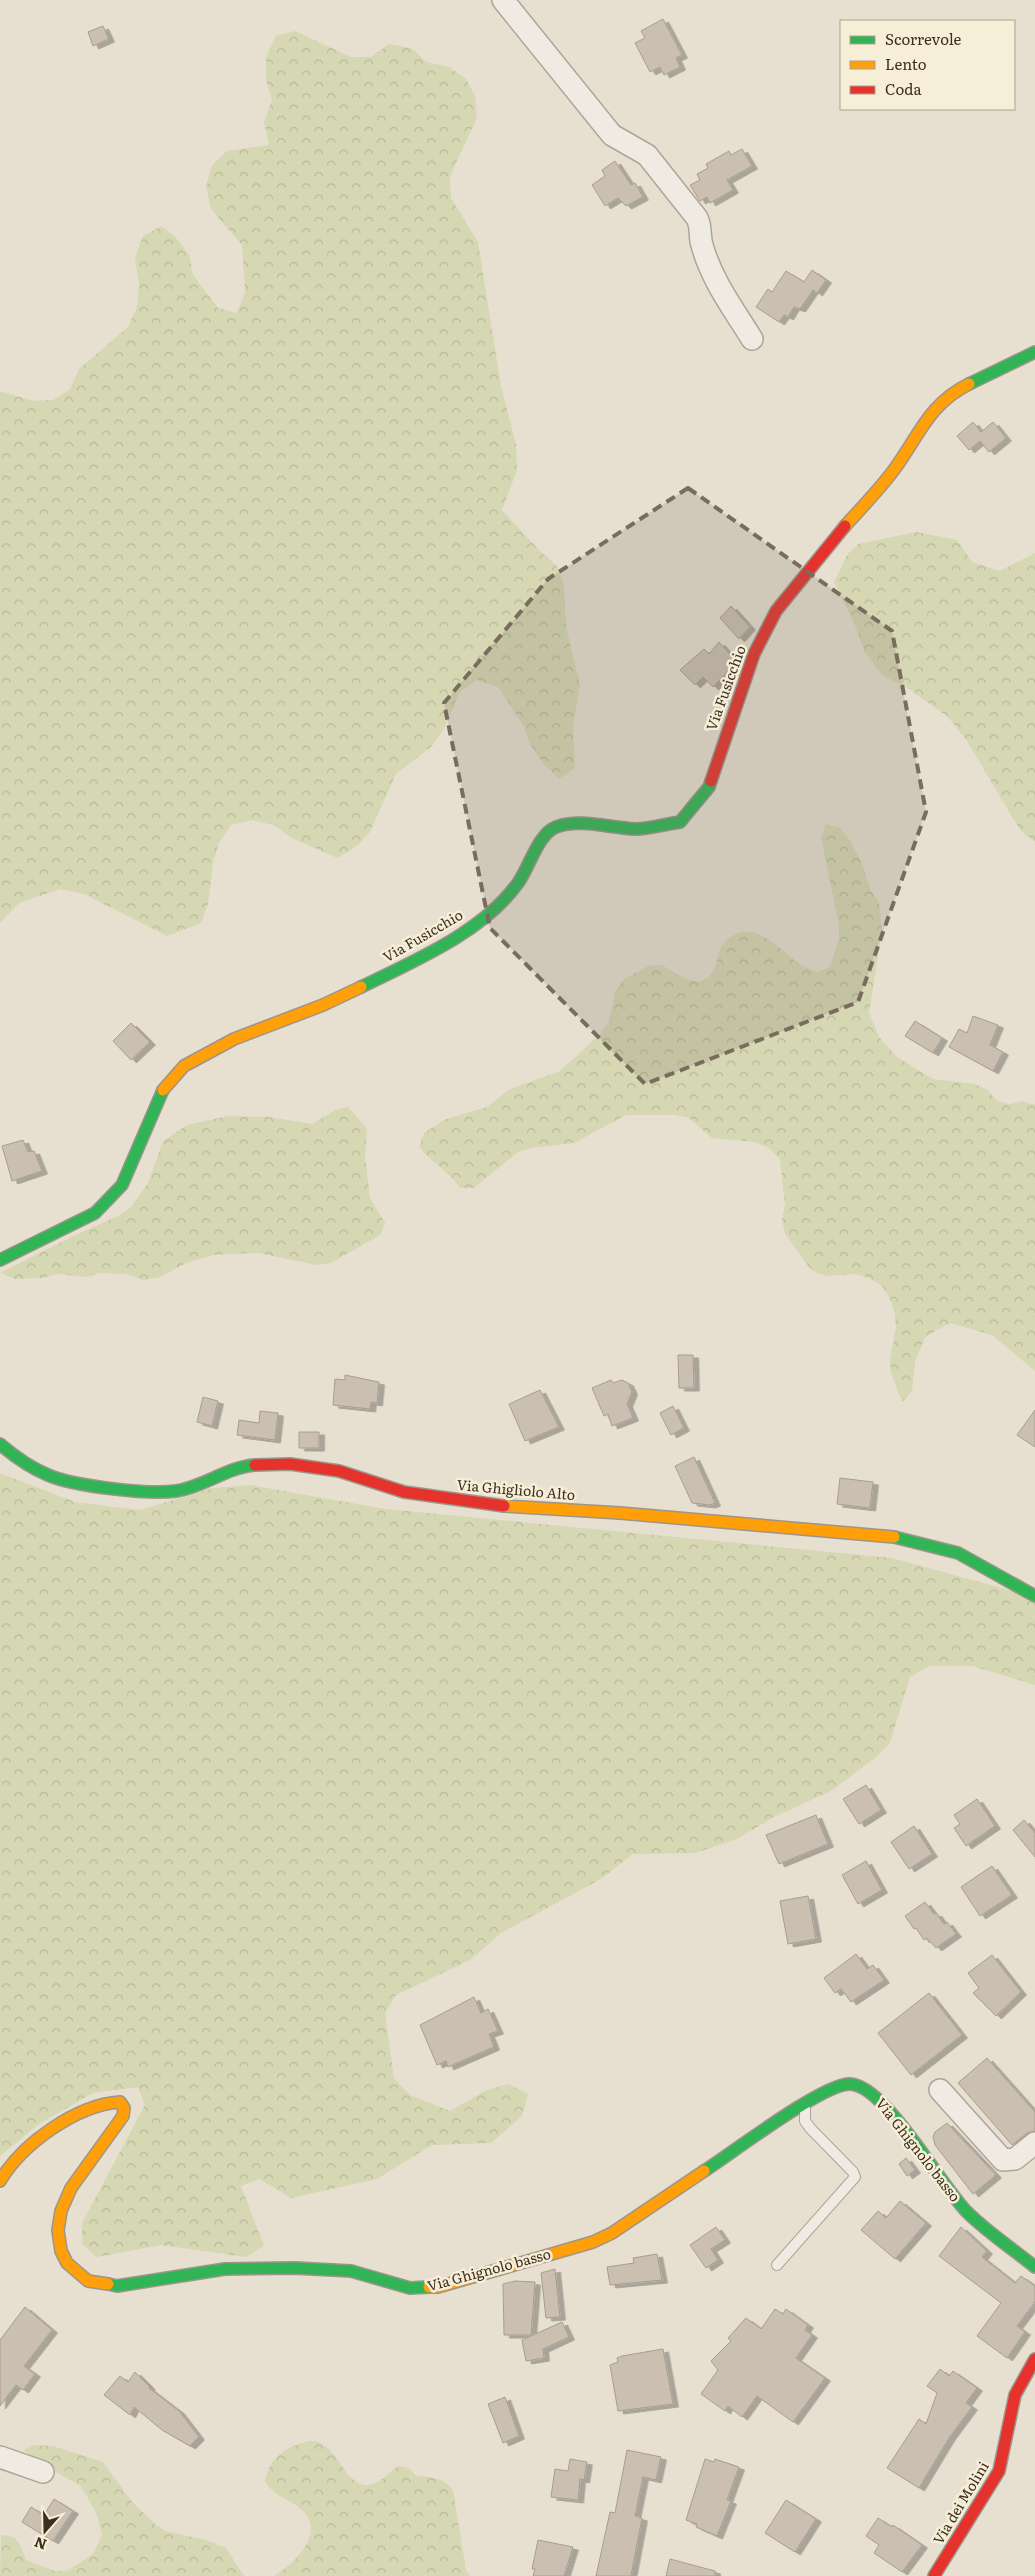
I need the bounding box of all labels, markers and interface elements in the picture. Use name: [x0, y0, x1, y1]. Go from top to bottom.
legend: [840, 20, 1015, 110]
text: Scorrevole: [885, 27, 962, 50]
text: Lento: [885, 52, 927, 75]
text: Coda: [885, 77, 922, 100]
street label: Via Fusicchio: [700, 642, 750, 733]
street label: Via Fusicchio: [379, 904, 466, 966]
street label: Via Ghigliolo Alto: [456, 1474, 576, 1504]
street label: Via Ghignolo basso: [872, 2093, 966, 2206]
street label: Via Ghignolo basso: [425, 2243, 553, 2295]
street label: Via dei Molini: [928, 2457, 993, 2548]
north arrow: [20, 2506, 70, 2556]
text: N: [31, 2533, 49, 2556]

